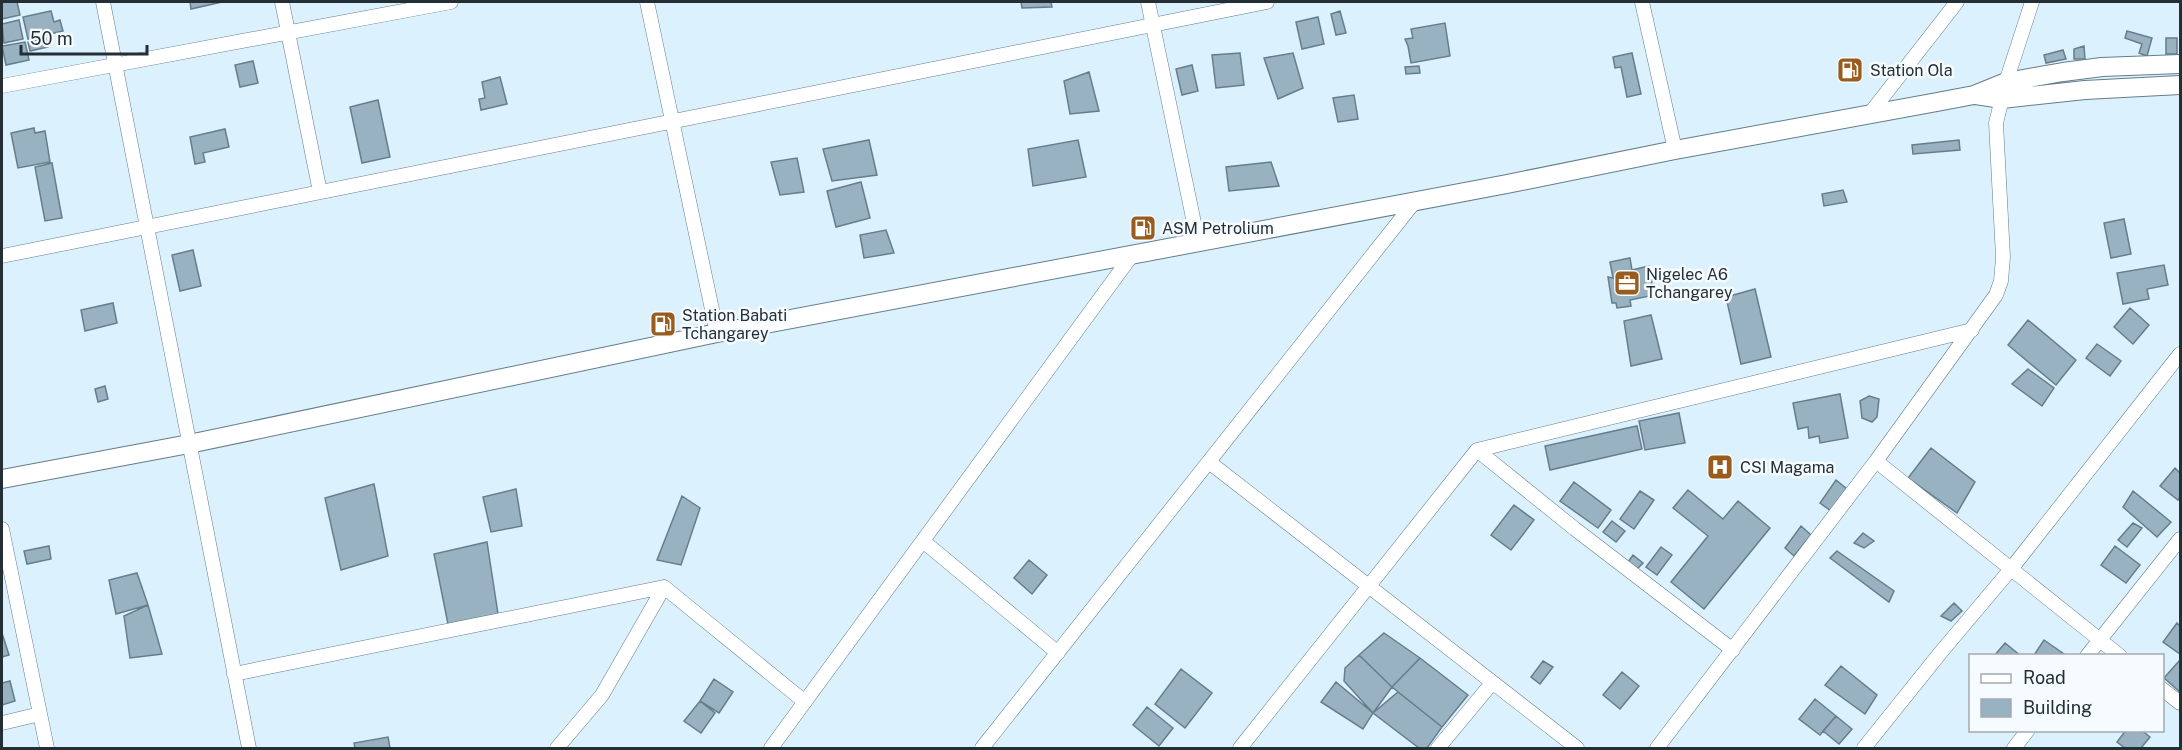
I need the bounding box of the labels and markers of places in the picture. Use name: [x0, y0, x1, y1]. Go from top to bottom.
fuel station icon: Station Ola: [1835, 55, 1865, 85]
place label: Station Ola: [1870, 61, 1953, 80]
fuel station icon: ASM Petrolium: [1128, 213, 1158, 243]
place label: ASM Petrolium: [1162, 219, 1274, 238]
place label: Nigelec A6 Tchangarey: [1646, 265, 1733, 302]
office icon: Nigelec A6 Tchangarey: [1612, 268, 1642, 298]
place label: Station Babati Tchangarey: [682, 306, 787, 343]
fuel station icon: Station Babati Tchangarey: [648, 309, 678, 339]
hospital icon: CSI Magama: [1705, 452, 1735, 482]
place label: CSI Magama: [1740, 458, 1834, 477]

